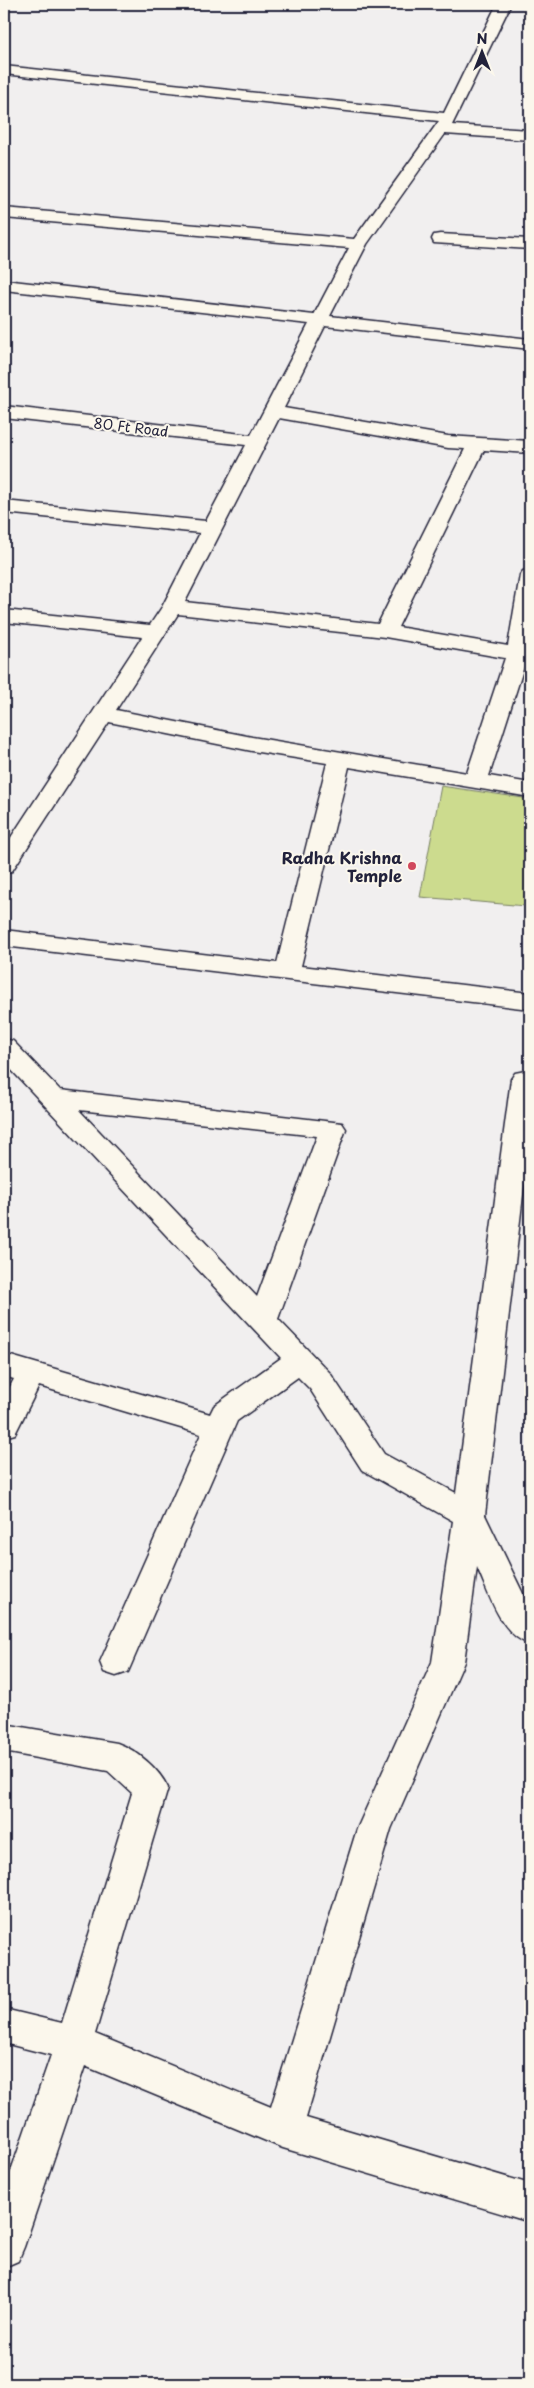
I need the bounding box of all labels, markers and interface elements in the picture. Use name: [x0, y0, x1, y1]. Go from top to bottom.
north arrow: [456, 28, 506, 78]
text: N: [476, 28, 488, 49]
street label: 80 Ft Road: [92, 412, 170, 442]
place label: Radha Krishna Temple: [282, 845, 402, 887]
marker: Radha Krishna Temple: [406, 860, 418, 872]

